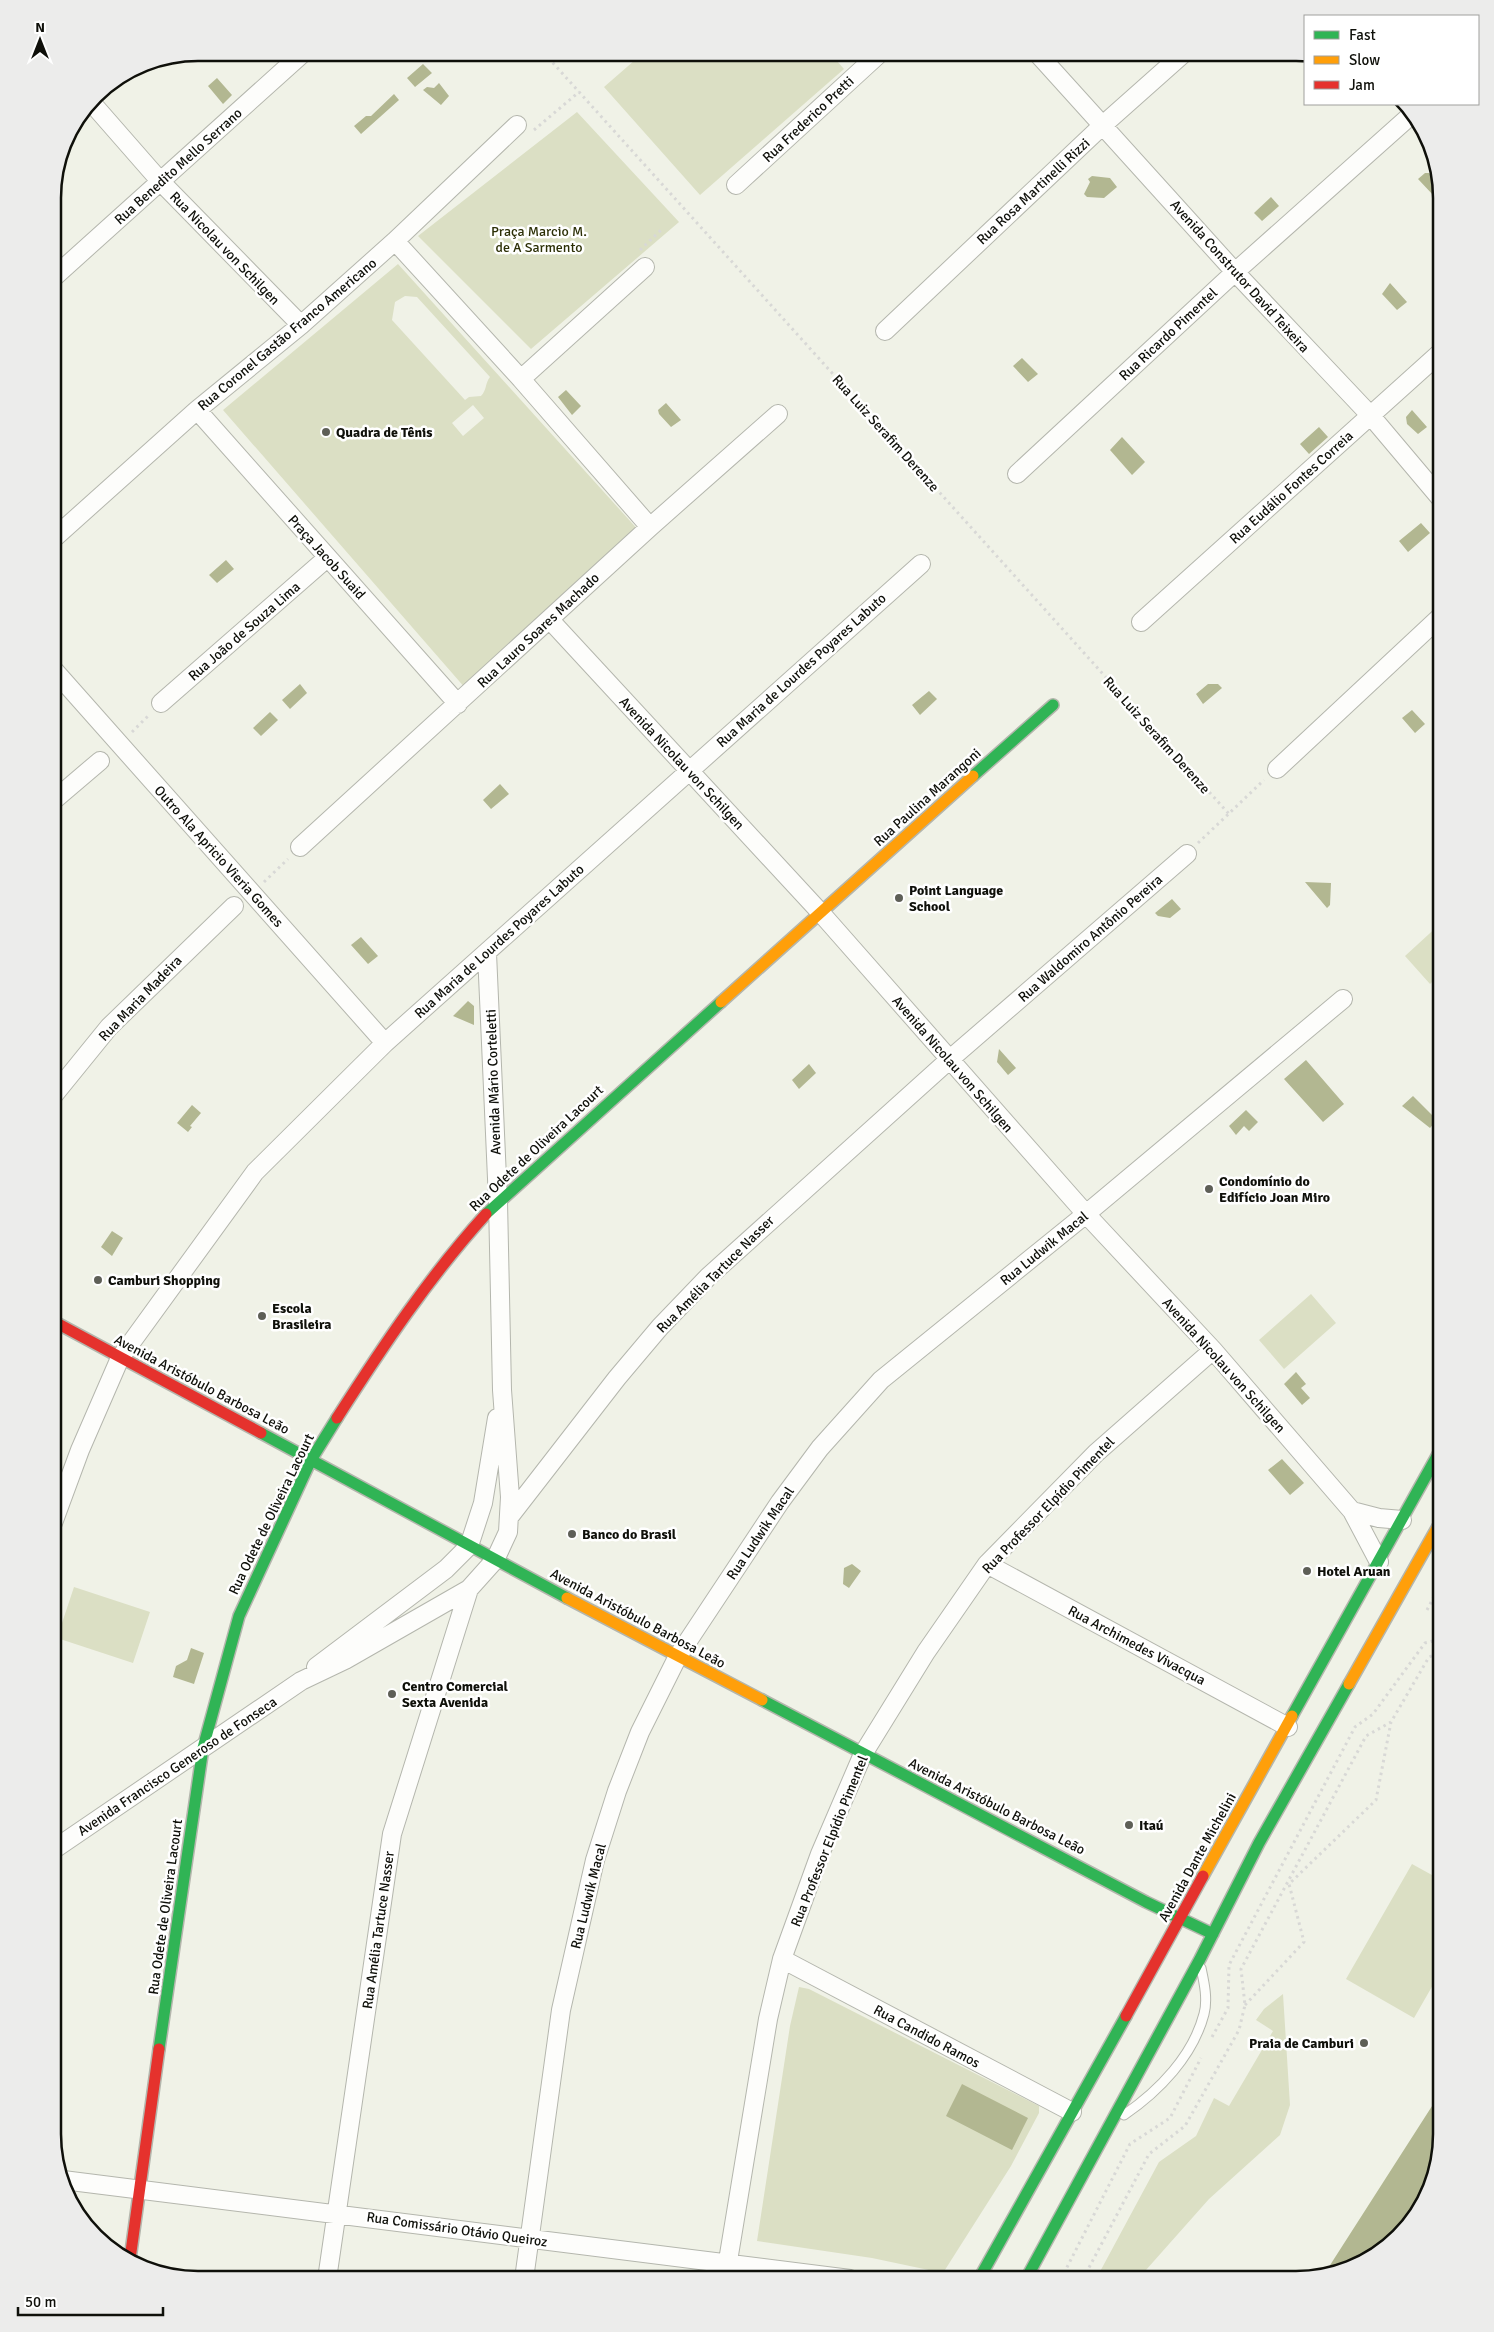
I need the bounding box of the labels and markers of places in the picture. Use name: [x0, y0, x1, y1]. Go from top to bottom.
place label: Quadra de Tênis: [336, 424, 432, 441]
marker: Quadra de Tênis: [320, 426, 332, 438]
place label: Point Language School: [909, 882, 1003, 915]
marker: Point Language School: [893, 892, 905, 904]
place label: Condomínio do Edifício Joan Miro: [1219, 1173, 1330, 1206]
marker: Condomínio do Edifício Joan Miro: [1203, 1183, 1215, 1195]
place label: Camburi Shopping: [108, 1272, 221, 1289]
marker: Camburi Shopping: [92, 1274, 104, 1286]
place label: Escola Brasileira: [272, 1300, 332, 1333]
marker: Escola Brasileira: [256, 1310, 268, 1322]
place label: Banco do Brasil: [582, 1526, 677, 1543]
marker: Banco do Brasil: [566, 1528, 578, 1540]
place label: Hotel Aruan: [1317, 1563, 1391, 1580]
marker: Hotel Aruan: [1301, 1565, 1313, 1577]
place label: Centro Comercial Sexta Avenida: [402, 1678, 509, 1711]
marker: Centro Comercial Sexta Avenida: [386, 1688, 398, 1700]
place label: Itaú: [1139, 1817, 1164, 1834]
marker: Itaú: [1123, 1819, 1135, 1831]
place label: Praia de Camburi: [1249, 2035, 1354, 2052]
marker: Praia de Camburi: [1358, 2037, 1370, 2049]

